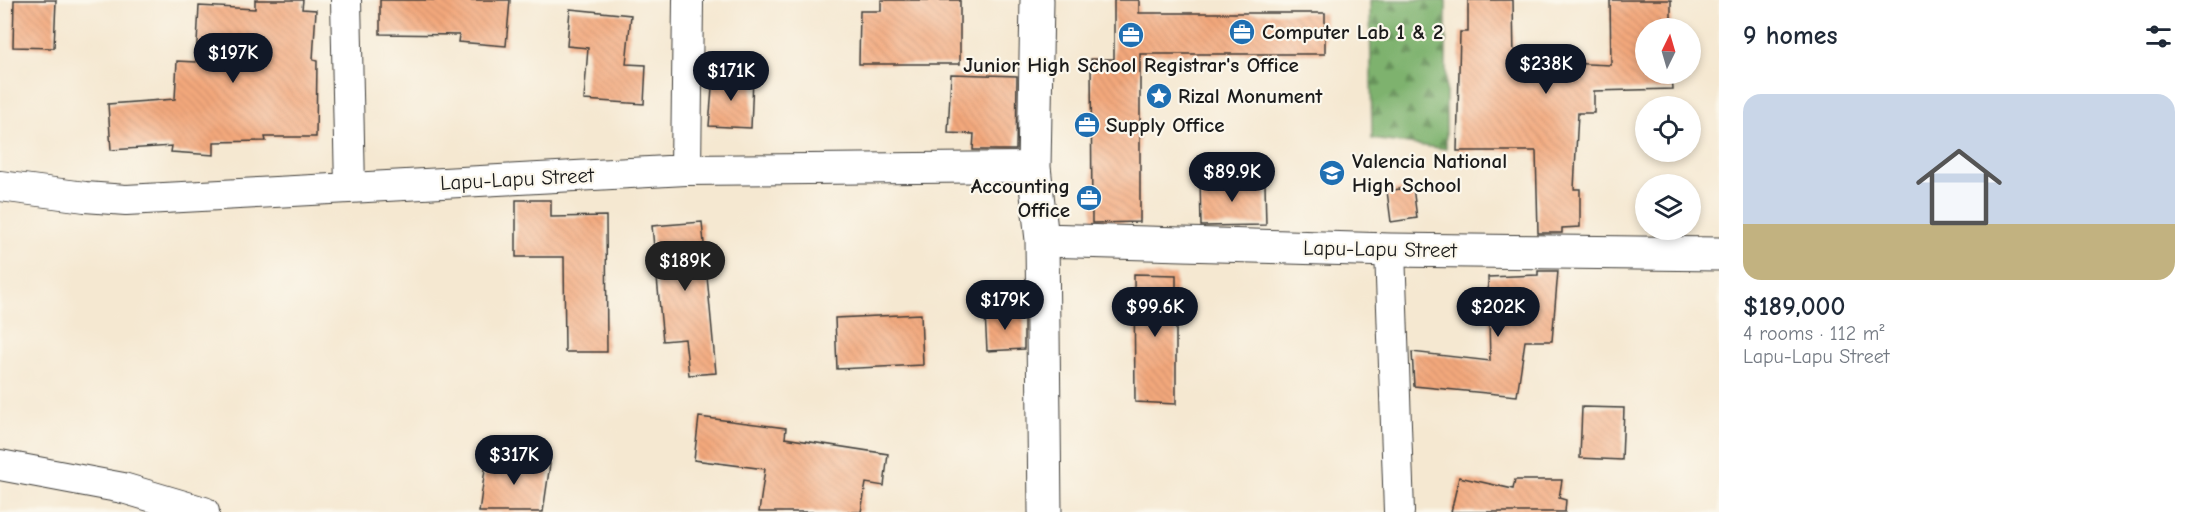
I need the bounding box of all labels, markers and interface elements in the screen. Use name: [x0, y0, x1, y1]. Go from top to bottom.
office icon: Computer Lab 1 & 2: [1227, 17, 1257, 47]
north arrow: [1635, 18, 1701, 84]
map controls: [1635, 18, 1701, 240]
office icon: Junior High School Registrar's Office: [1116, 20, 1146, 50]
place label: Computer Lab 1 & 2: [1262, 20, 1443, 44]
icon: filters: [2142, 20, 2175, 53]
text: 9 homes: [1743, 21, 1838, 51]
pin: $197K: [191, 33, 275, 84]
text: $197K: [208, 41, 258, 64]
pin: $238K: [1504, 44, 1588, 95]
pin: $171K: [689, 51, 773, 102]
text: $238K: [1519, 52, 1573, 75]
place label: Junior High School Registrar's Office: [963, 53, 1299, 77]
text: $171K: [707, 59, 755, 82]
place icon: Rizal Monument: [1144, 81, 1174, 111]
place label: Rizal Monument: [1178, 84, 1324, 108]
button: locate: [1635, 96, 1701, 162]
office icon: Supply Office: [1072, 110, 1102, 140]
place label: Supply Office: [1106, 113, 1224, 137]
icon: home: [1905, 133, 2013, 241]
place label: Valencia National High School: [1352, 149, 1507, 197]
pin: $89.9K: [1183, 152, 1281, 203]
school or university icon: Valencia National High School: [1317, 158, 1347, 188]
text: $89.9K: [1203, 160, 1261, 183]
street label: Lapu-Lapu Street: [440, 163, 595, 195]
place label: Accounting Office: [971, 174, 1070, 222]
button: layers: [1635, 174, 1701, 240]
office icon: Accounting Office: [1074, 183, 1104, 213]
street label: Lapu-Lapu Street: [1303, 236, 1458, 262]
pin: $189K: [643, 241, 727, 292]
text: $189K: [659, 249, 711, 272]
pin: $179K: [963, 280, 1047, 331]
pin: $99.6K: [1106, 287, 1204, 338]
pin: $202K: [1456, 287, 1540, 338]
text: $179K: [980, 288, 1030, 311]
text: $189,000: [1743, 292, 1845, 322]
text: $99.6K: [1126, 295, 1184, 318]
text: $202K: [1471, 295, 1525, 318]
text: 4 rooms · 112 m²: [1743, 322, 1884, 345]
text: Lapu-Lapu Street: [1743, 345, 1889, 368]
pin: $317K: [472, 435, 556, 486]
text: $317K: [489, 443, 539, 466]

